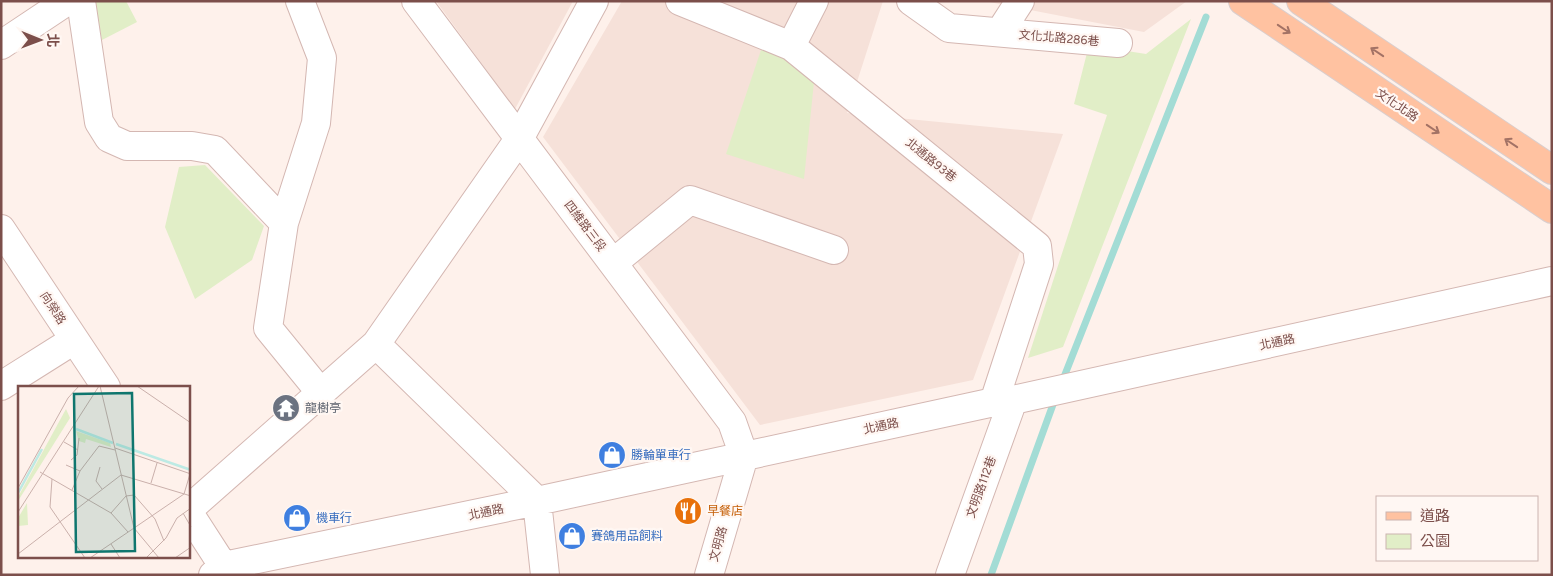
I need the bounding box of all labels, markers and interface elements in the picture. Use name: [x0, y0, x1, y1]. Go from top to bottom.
north arrow: [15, 15, 65, 65]
one-way arrow: [1276, 24, 1290, 34]
street label: 文化北路286巷: [1018, 28, 1100, 48]
text: 北: [44, 33, 61, 47]
one-way arrow: [1370, 47, 1384, 57]
street label: 文化北路: [1373, 86, 1421, 124]
one-way arrow: [1426, 124, 1440, 134]
street label: 北通路93巷: [903, 135, 959, 185]
one-way arrow: [1505, 138, 1519, 148]
street label: 四維路三段: [561, 198, 609, 254]
street label: 向榮路: [37, 289, 69, 327]
street label: 北通路: [1258, 331, 1296, 353]
inset map: [18, 386, 190, 558]
temple icon: 龍樹亭: [271, 393, 301, 423]
place label: 龍樹亭: [305, 401, 341, 415]
street label: 北通路: [862, 415, 900, 437]
shop icon: 勝輪單車行: [597, 440, 627, 470]
place label: 勝輪單車行: [631, 448, 691, 462]
street label: 文明路112巷: [963, 454, 999, 520]
restaurant icon: 早餐店: [673, 496, 703, 526]
legend: [1376, 496, 1538, 561]
street label: 北通路: [467, 501, 505, 523]
shop icon: 機車行: [282, 503, 312, 533]
place label: 早餐店: [707, 504, 743, 518]
text: 道路: [1420, 507, 1450, 525]
place label: 機車行: [316, 511, 352, 525]
shop icon: 賽鴿用品飼料: [557, 521, 587, 551]
street label: 文明路: [706, 525, 730, 563]
place label: 賽鴿用品飼料: [591, 529, 663, 543]
text: 公園: [1420, 532, 1450, 550]

